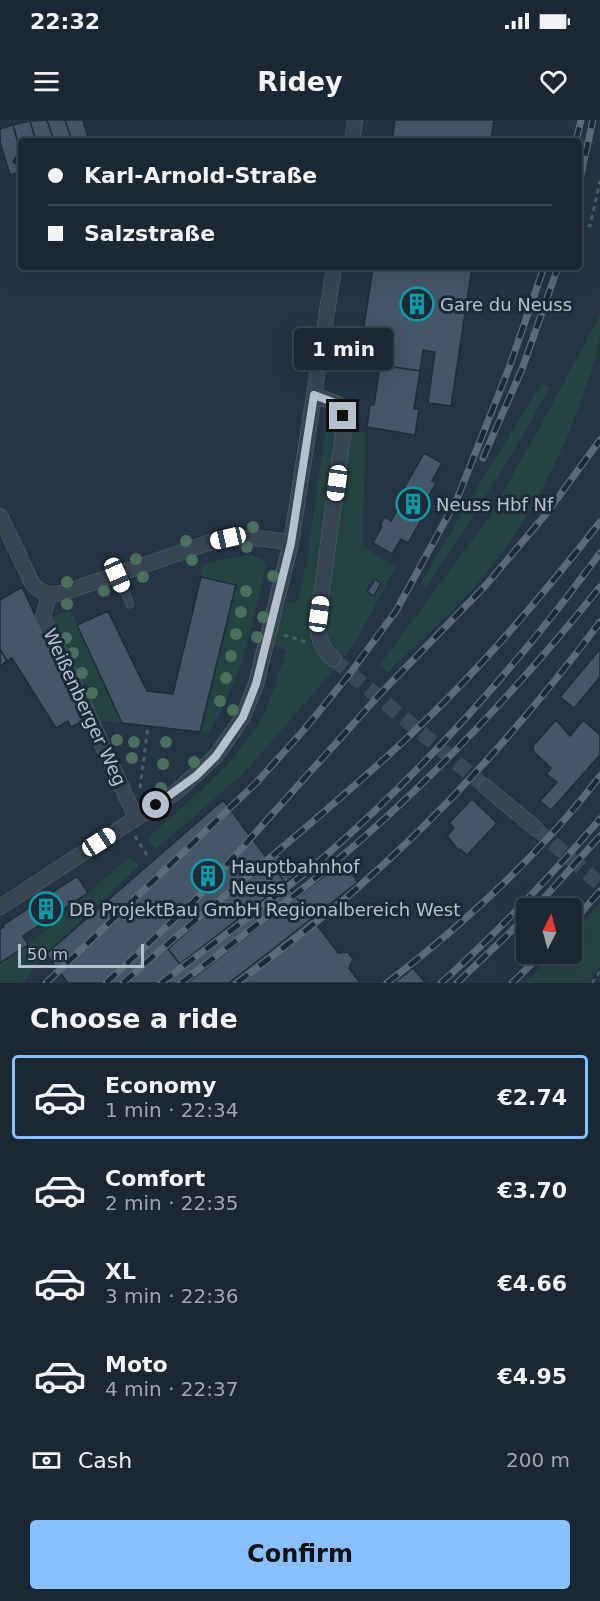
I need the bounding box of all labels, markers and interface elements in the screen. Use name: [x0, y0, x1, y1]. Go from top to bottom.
text: 22:32: [30, 9, 100, 34]
icon: menu: [30, 65, 63, 98]
icon: heart: [537, 65, 570, 98]
text: Ridey: [257, 66, 343, 97]
text: Karl-Arnold-Straße: [84, 163, 317, 188]
text: Salzstraße: [84, 221, 215, 246]
building icon: Gare du Neuss: [399, 286, 435, 322]
place label: Gare du Neuss: [440, 294, 572, 315]
callout: 1 min: [294, 329, 392, 371]
text: 1 min: [312, 337, 375, 361]
route end: [329, 402, 356, 429]
car: [326, 464, 348, 502]
building icon: Neuss Hbf Nf: [395, 486, 431, 522]
place label: Neuss Hbf Nf: [436, 494, 554, 515]
car: [208, 525, 248, 551]
car: [101, 555, 133, 595]
car: [308, 595, 330, 633]
street label: Weißenberger Weg: [39, 625, 131, 789]
route start: [142, 791, 169, 818]
car: [79, 825, 119, 859]
place label: Hauptbahnhof Neuss: [231, 856, 360, 898]
building icon: Hauptbahnhof Neuss: [190, 858, 226, 894]
building icon: DB ProjektBau GmbH Regionalbereich West: [28, 891, 64, 927]
north arrow: [516, 898, 582, 964]
map controls: [516, 898, 582, 964]
place label: DB ProjektBau GmbH Regionalbereich West: [69, 899, 460, 920]
scale bar: [18, 941, 144, 968]
text: 50 m: [27, 945, 68, 964]
text: Choose a ride: [30, 1003, 238, 1034]
icon: car: [33, 1070, 87, 1124]
text: Economy: [105, 1073, 216, 1098]
text: €2.74: [497, 1085, 567, 1110]
text: 1 min · 22:34: [105, 1098, 239, 1122]
icon: car: [33, 1163, 87, 1217]
text: Comfort: [105, 1166, 205, 1191]
text: €3.70: [497, 1178, 567, 1203]
text: 2 min · 22:35: [105, 1191, 239, 1215]
icon: car: [33, 1256, 87, 1310]
text: XL: [105, 1259, 136, 1284]
text: €4.66: [497, 1271, 567, 1296]
text: 3 min · 22:36: [105, 1284, 239, 1308]
icon: car: [33, 1349, 87, 1403]
text: Moto: [105, 1352, 168, 1377]
text: €4.95: [497, 1364, 567, 1389]
text: 4 min · 22:37: [105, 1377, 239, 1401]
icon: cash: [30, 1444, 63, 1477]
text: Cash: [78, 1448, 132, 1473]
text: 200 m: [506, 1448, 570, 1472]
button: Confirm: [30, 1520, 570, 1589]

